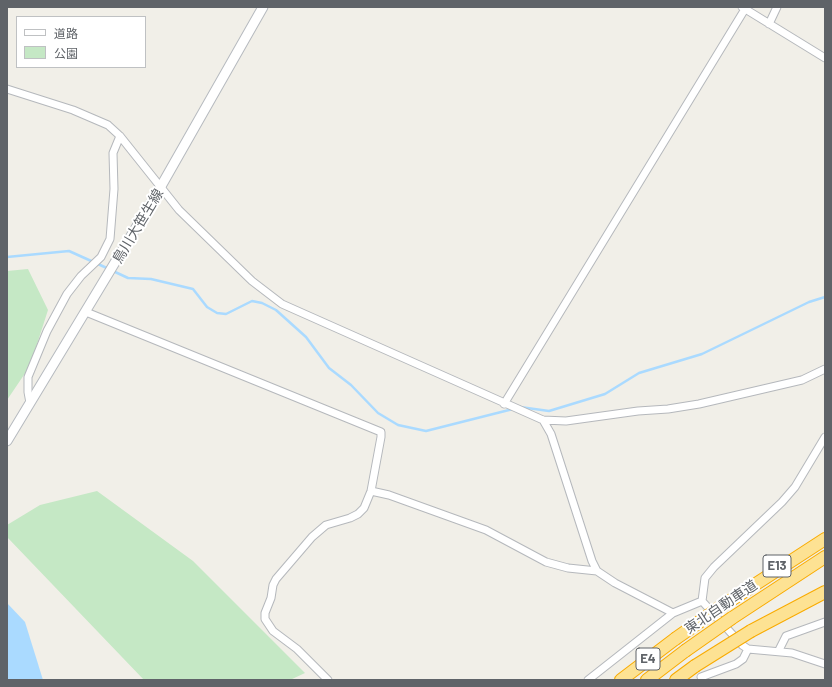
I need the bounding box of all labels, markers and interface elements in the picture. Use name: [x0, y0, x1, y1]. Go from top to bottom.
legend: [16, 16, 146, 68]
text: 道路: [54, 26, 78, 40]
text: 公園: [54, 46, 78, 60]
street label: 鳥川大笹生線: [109, 186, 167, 266]
road number: E13: [763, 555, 791, 577]
street label: 東北自動車道: [681, 577, 761, 637]
road number: E4: [636, 648, 660, 670]

